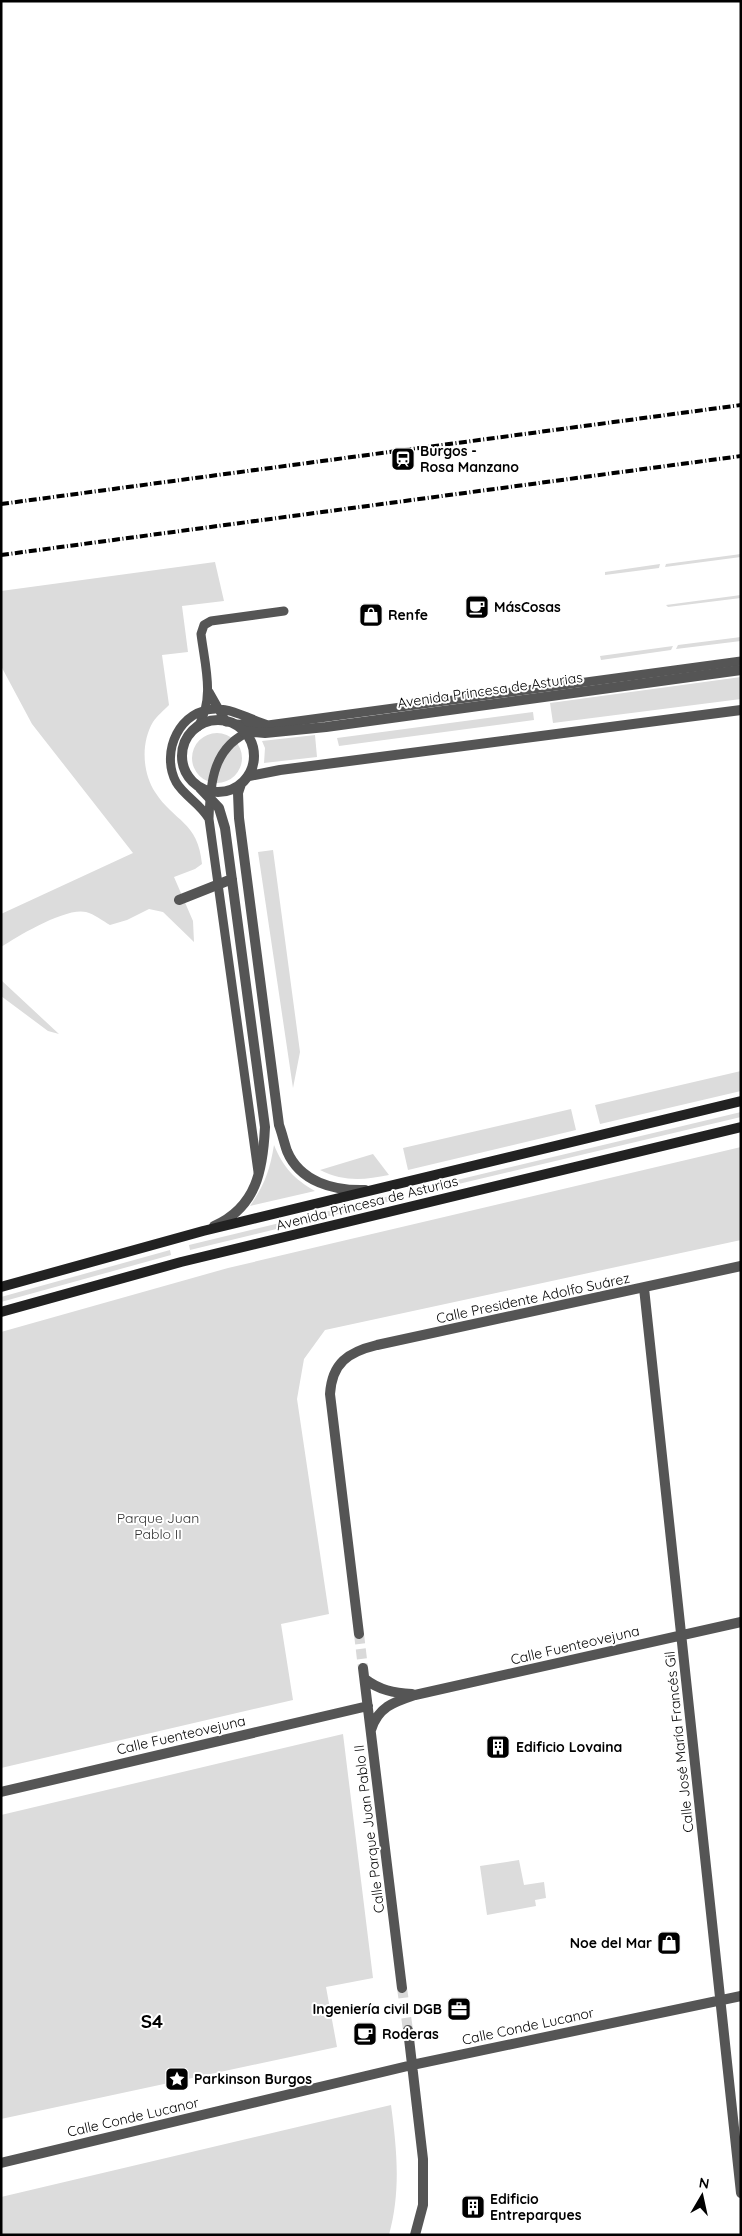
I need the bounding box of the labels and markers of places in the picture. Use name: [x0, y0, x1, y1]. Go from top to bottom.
place label: Burgos - Rosa Manzano: [420, 442, 519, 476]
station icon: Burgos - Rosa Manzano: [390, 446, 416, 472]
cafe icon: MásCosas: [464, 594, 490, 620]
place label: MásCosas: [494, 598, 561, 616]
shop icon: Renfe: [358, 602, 384, 628]
place label: Renfe: [388, 606, 428, 624]
building icon: Edificio Lovaina: [485, 1734, 511, 1760]
place label: Edificio Lovaina: [516, 1738, 622, 1756]
shop icon: Noe del Mar: [656, 1930, 682, 1956]
place label: Noe del Mar: [570, 1934, 652, 1952]
office icon: Ingeniería civil DGB: [446, 1996, 472, 2022]
place label: Ingeniería civil DGB: [313, 2000, 442, 2018]
cafe icon: Roderas: [352, 2021, 378, 2047]
place label: Roderas: [382, 2025, 439, 2043]
place icon: Parkinson Burgos: [164, 2066, 190, 2092]
place label: Parkinson Burgos: [194, 2070, 312, 2088]
place label: Edificio Entreparques: [490, 2190, 582, 2224]
building icon: Edificio Entreparques: [460, 2194, 486, 2220]

